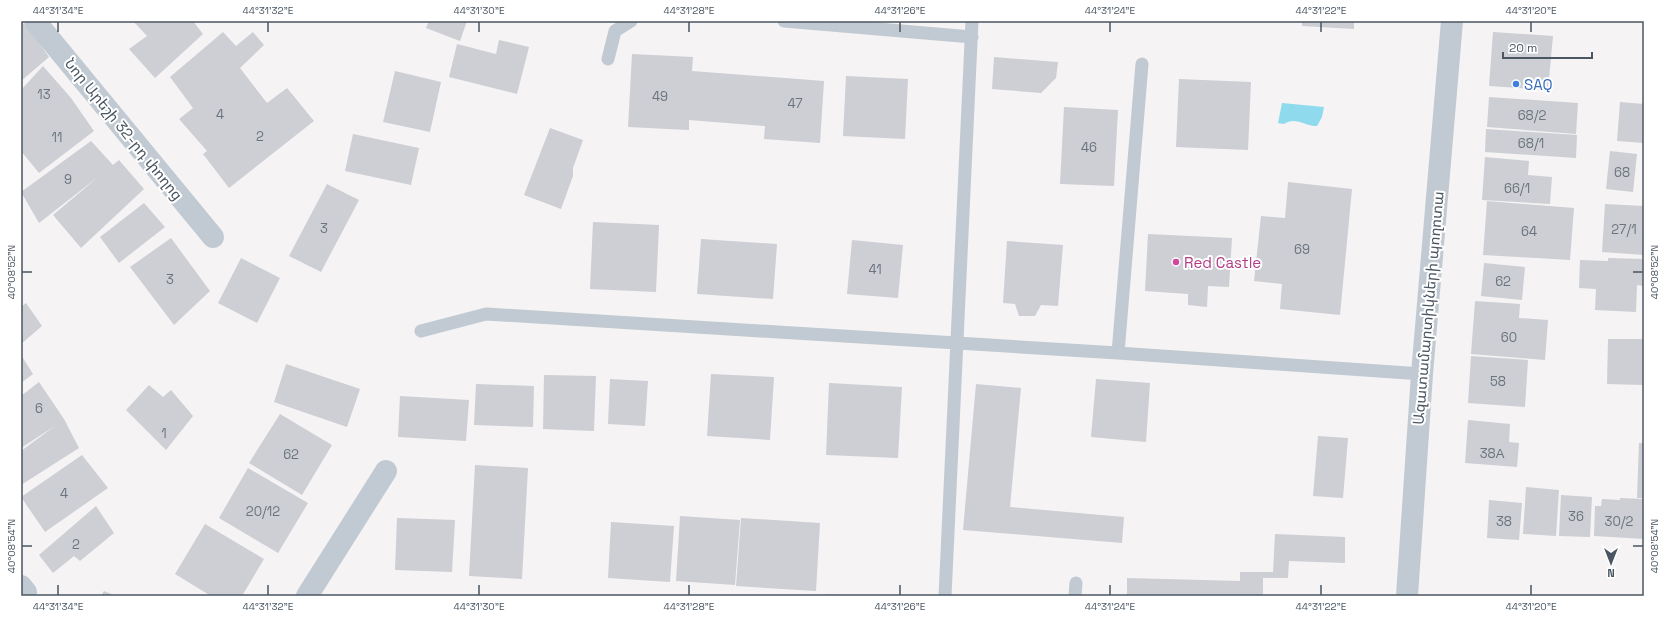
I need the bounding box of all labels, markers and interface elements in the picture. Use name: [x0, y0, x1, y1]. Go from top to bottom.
text: 44°31'34"E: [33, 4, 84, 17]
text: 44°31'32"E: [243, 4, 294, 17]
text: 44°31'30"E: [453, 4, 505, 17]
text: 44°31'28"E: [663, 4, 715, 17]
text: 44°31'26"E: [875, 4, 926, 17]
text: 44°31'24"E: [1085, 4, 1136, 17]
text: 44°31'22"E: [1296, 4, 1347, 17]
text: 44°31'20"E: [1505, 4, 1557, 17]
scale bar: [1503, 34, 1592, 60]
text: 20 m: [1509, 40, 1537, 56]
street label: Նոր Արեշի 32-րդ փողոց: [61, 54, 187, 204]
place label: SAQ: [1524, 75, 1553, 94]
marker: SAQ: [1511, 79, 1521, 89]
house number: 13: [37, 86, 51, 103]
house number: 49: [652, 88, 668, 105]
house number: 47: [787, 95, 803, 112]
house number: 4: [216, 106, 224, 123]
house number: 68/2: [1518, 107, 1547, 124]
house number: 2: [256, 128, 264, 145]
house number: 11: [52, 129, 62, 146]
house number: 68/1: [1518, 135, 1544, 152]
house number: 46: [1081, 139, 1097, 156]
house number: 68: [1614, 164, 1630, 181]
house number: 9: [64, 171, 72, 188]
house number: 66/1: [1504, 180, 1530, 197]
street label: Ազատամարտիկների պողոտա: [1408, 190, 1448, 426]
house number: 3: [320, 220, 328, 237]
house number: 27/1: [1611, 221, 1637, 238]
house number: 64: [1521, 223, 1537, 240]
house number: 69: [1294, 241, 1310, 258]
text: 40°08'52"N: [5, 245, 18, 299]
text: 40°08'52"N: [1648, 245, 1661, 299]
place label: Red Castle: [1184, 253, 1261, 272]
marker: Red Castle: [1171, 257, 1181, 267]
house number: 41: [868, 261, 882, 278]
house number: 3: [166, 271, 174, 288]
house number: 62: [1495, 273, 1511, 290]
house number: 60: [1501, 329, 1517, 346]
house number: 58: [1490, 373, 1506, 390]
house number: 6: [35, 400, 43, 417]
house number: 1: [161, 425, 167, 442]
house number: 38А: [1480, 445, 1505, 462]
house number: 62: [283, 446, 299, 463]
house number: 4: [60, 485, 68, 502]
house number: 20/12: [246, 503, 280, 520]
house number: 36: [1568, 508, 1584, 525]
house number: 38: [1496, 513, 1512, 530]
house number: 30/2: [1605, 513, 1634, 530]
text: 40°08'54"N: [5, 519, 18, 573]
text: 40°08'54"N: [1648, 519, 1661, 573]
house number: 2: [72, 536, 80, 553]
north arrow: [1591, 543, 1631, 583]
text: N: [1607, 566, 1615, 580]
text: 44°31'34"E: [33, 600, 84, 613]
text: 44°31'32"E: [243, 600, 294, 613]
text: 44°31'30"E: [453, 600, 505, 613]
text: 44°31'28"E: [663, 600, 715, 613]
text: 44°31'26"E: [875, 600, 926, 613]
text: 44°31'24"E: [1085, 600, 1136, 613]
text: 44°31'22"E: [1296, 600, 1347, 613]
text: 44°31'20"E: [1505, 600, 1557, 613]

